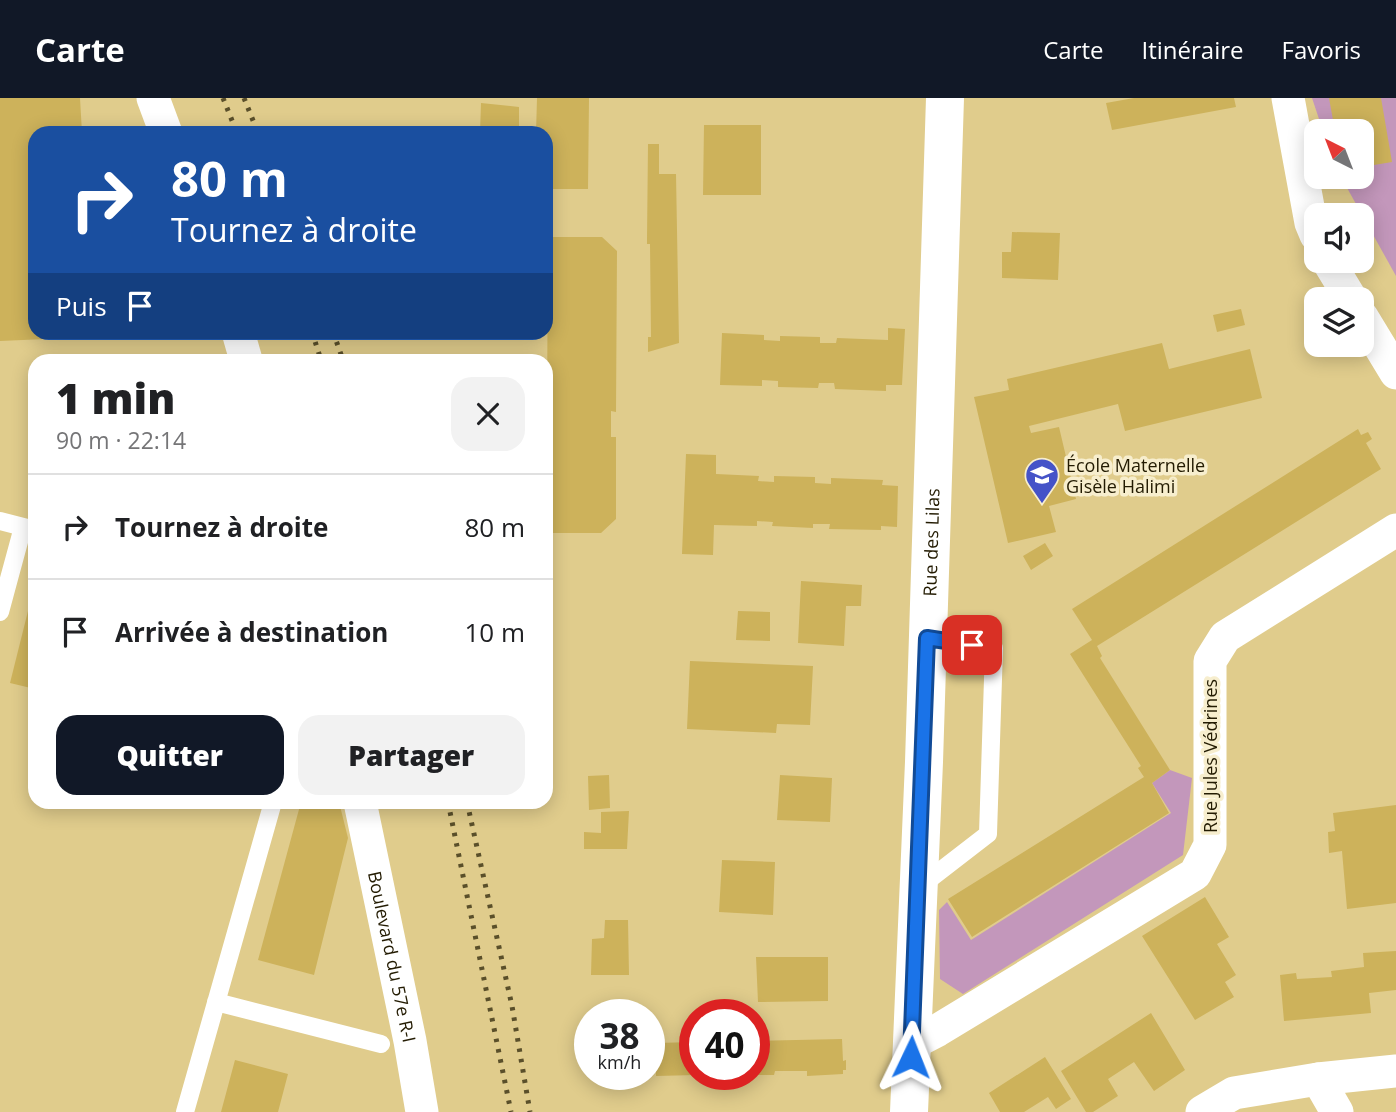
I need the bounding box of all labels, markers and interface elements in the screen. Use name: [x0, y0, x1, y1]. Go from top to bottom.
text: Carte: [35, 27, 125, 72]
text: Carte: [1043, 33, 1104, 66]
text: Itinéraire: [1142, 33, 1244, 66]
text: Favoris: [1282, 33, 1361, 66]
north arrow: [1304, 119, 1374, 189]
map controls: [1304, 119, 1374, 357]
text: 80 m: [171, 145, 288, 211]
icon: right: [56, 154, 147, 245]
button: sound: [1304, 203, 1374, 273]
text: Tournez à droite: [171, 208, 417, 251]
icon: arrive: [121, 287, 159, 325]
button: layers: [1304, 287, 1374, 357]
text: Puis: [56, 288, 107, 324]
text: 1 min: [56, 369, 175, 426]
button: close: [451, 377, 525, 451]
text: 90 m · 22:14: [56, 424, 186, 456]
place label: École Maternelle Gisèle Halimi: [1066, 453, 1205, 498]
school or university icon: École Maternelle Gisèle Halimi: [1023, 456, 1061, 505]
street label: Rue des Lilas: [917, 488, 945, 597]
icon: right: [56, 508, 94, 546]
text: Tournez à droite: [115, 509, 328, 545]
text: 80 m: [464, 509, 525, 545]
icon: arrive: [56, 613, 94, 651]
text: Arrivée à destination: [115, 614, 388, 650]
text: 10 m: [464, 614, 525, 650]
pin: [942, 615, 1002, 675]
icon: arrive: [953, 626, 991, 664]
street label: Rue Jules Védrines: [1198, 679, 1222, 833]
button: Quitter: [56, 715, 284, 795]
button: Partager: [298, 715, 525, 795]
street label: Boulevard du 57e R-I: [363, 869, 422, 1044]
speed limit sign: 40: [679, 999, 770, 1090]
text: 38: [599, 1012, 640, 1059]
position arrow: [874, 1020, 948, 1094]
text: km/h: [598, 1050, 641, 1074]

